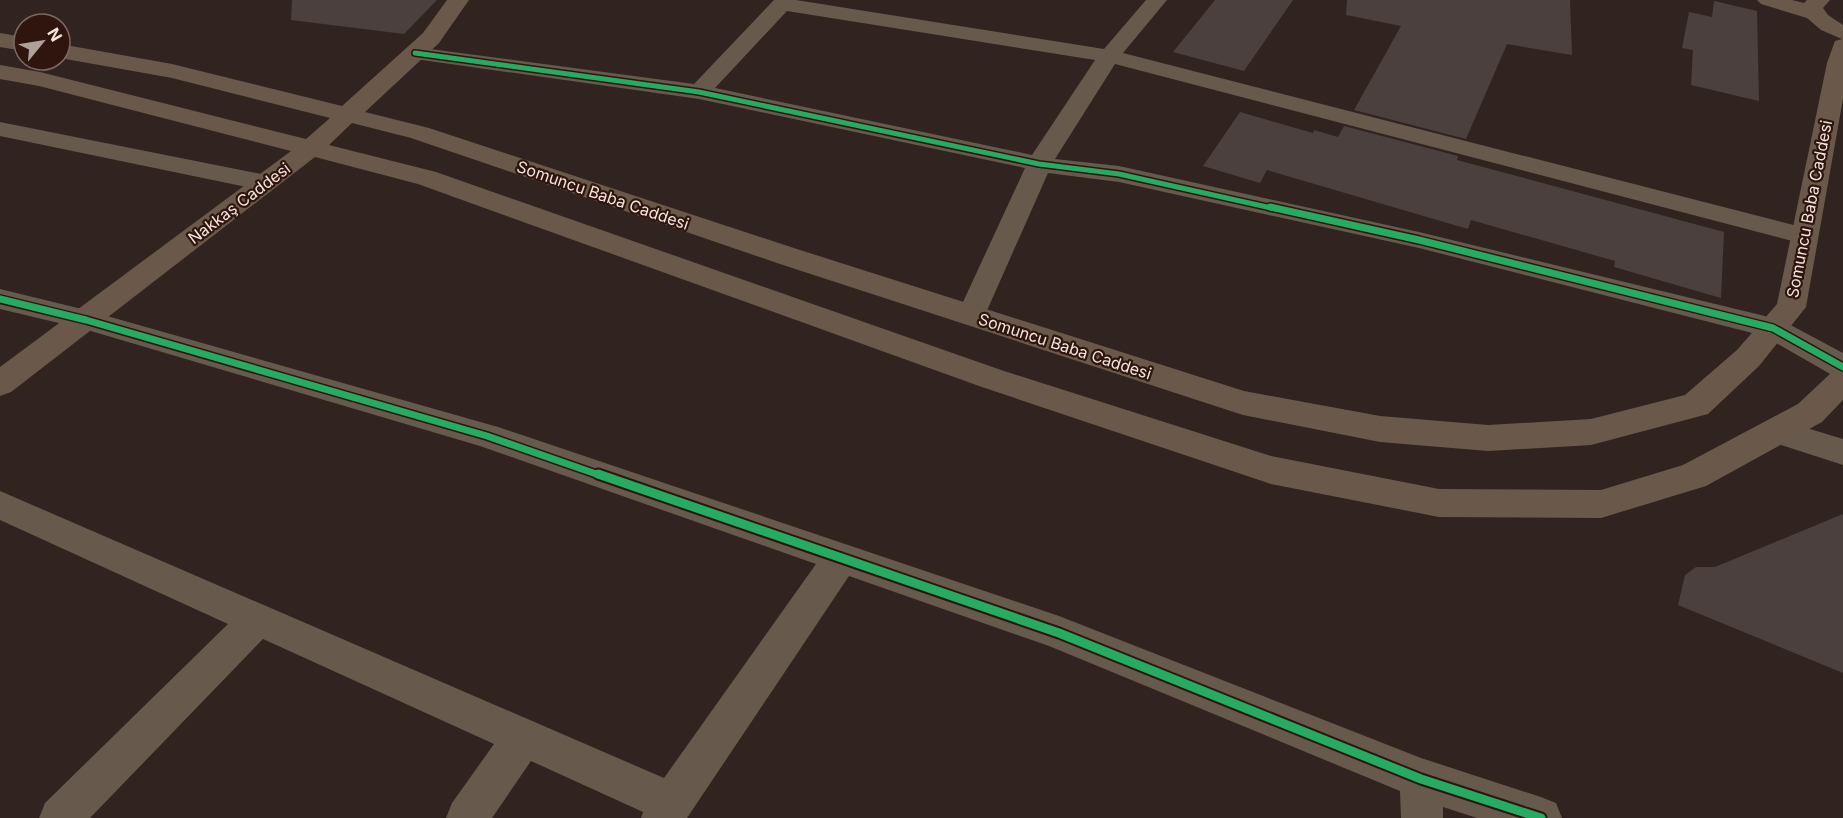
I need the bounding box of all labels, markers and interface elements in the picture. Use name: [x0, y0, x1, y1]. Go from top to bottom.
north arrow: [12, 12, 72, 72]
text: N: [43, 24, 67, 45]
street label: Somuncu Baba Caddesi: [1782, 118, 1836, 300]
street label: Somuncu Baba Caddesi: [514, 156, 692, 234]
street label: Nakkaş Caddesi: [184, 158, 294, 248]
street label: Somuncu Baba Caddesi: [976, 309, 1154, 383]

